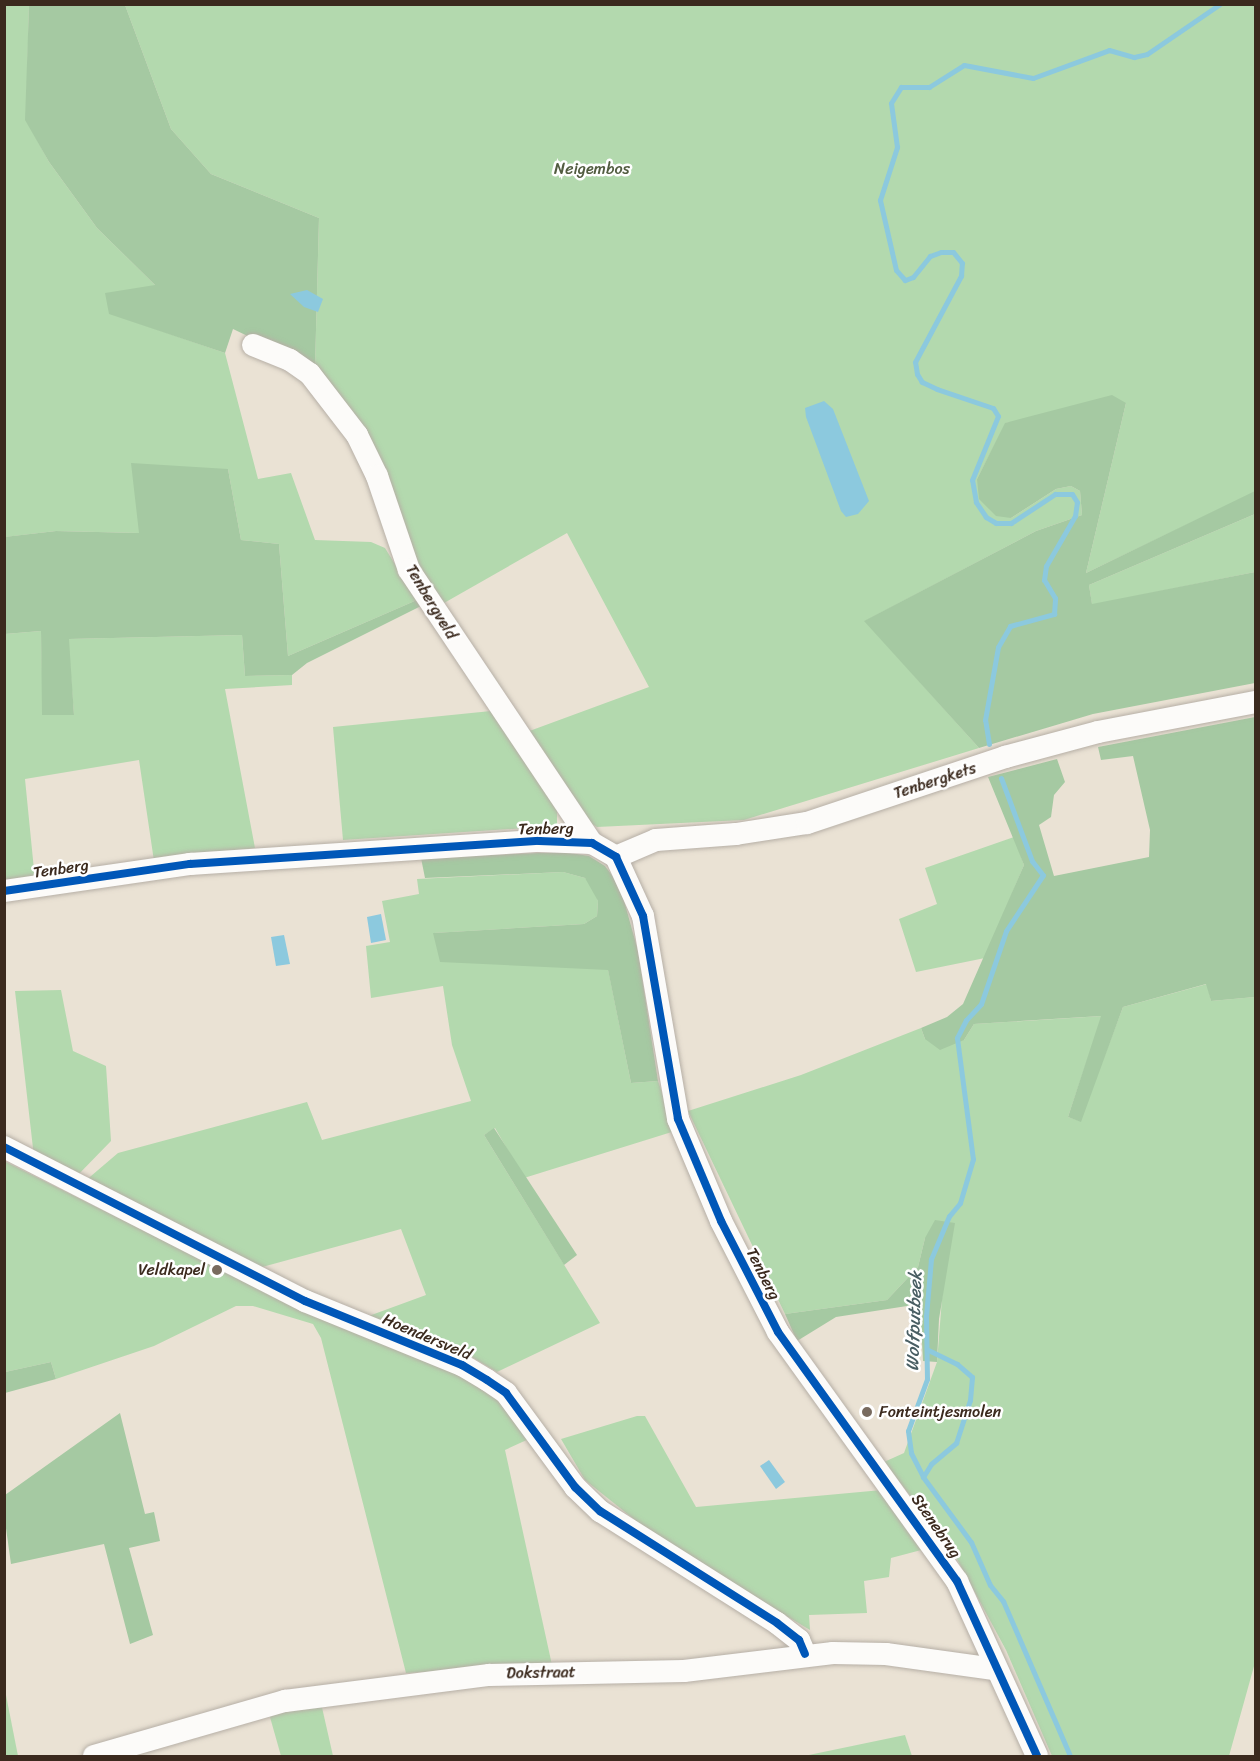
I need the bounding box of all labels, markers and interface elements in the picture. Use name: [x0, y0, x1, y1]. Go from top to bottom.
park label: Neigembos: [554, 159, 630, 179]
street label: Tenbergveld: [401, 561, 461, 643]
street label: Tenbergkets: [891, 759, 979, 803]
street label: Tenberg: [518, 819, 574, 839]
street label: Tenberg: [32, 856, 90, 882]
street label: Tenberg: [742, 1245, 784, 1303]
place label: Veldkapel: [138, 1260, 205, 1280]
marker: Veldkapel: [210, 1263, 224, 1277]
water label: Wolfputbeek: [901, 1271, 927, 1371]
street label: Hoendersveld: [380, 1310, 474, 1364]
place label: Fonteintjesmolen: [879, 1402, 1001, 1422]
marker: Fonteintjesmolen: [860, 1405, 874, 1419]
street label: Stenebrug: [907, 1490, 965, 1562]
street label: Dokstraat: [506, 1663, 576, 1683]

